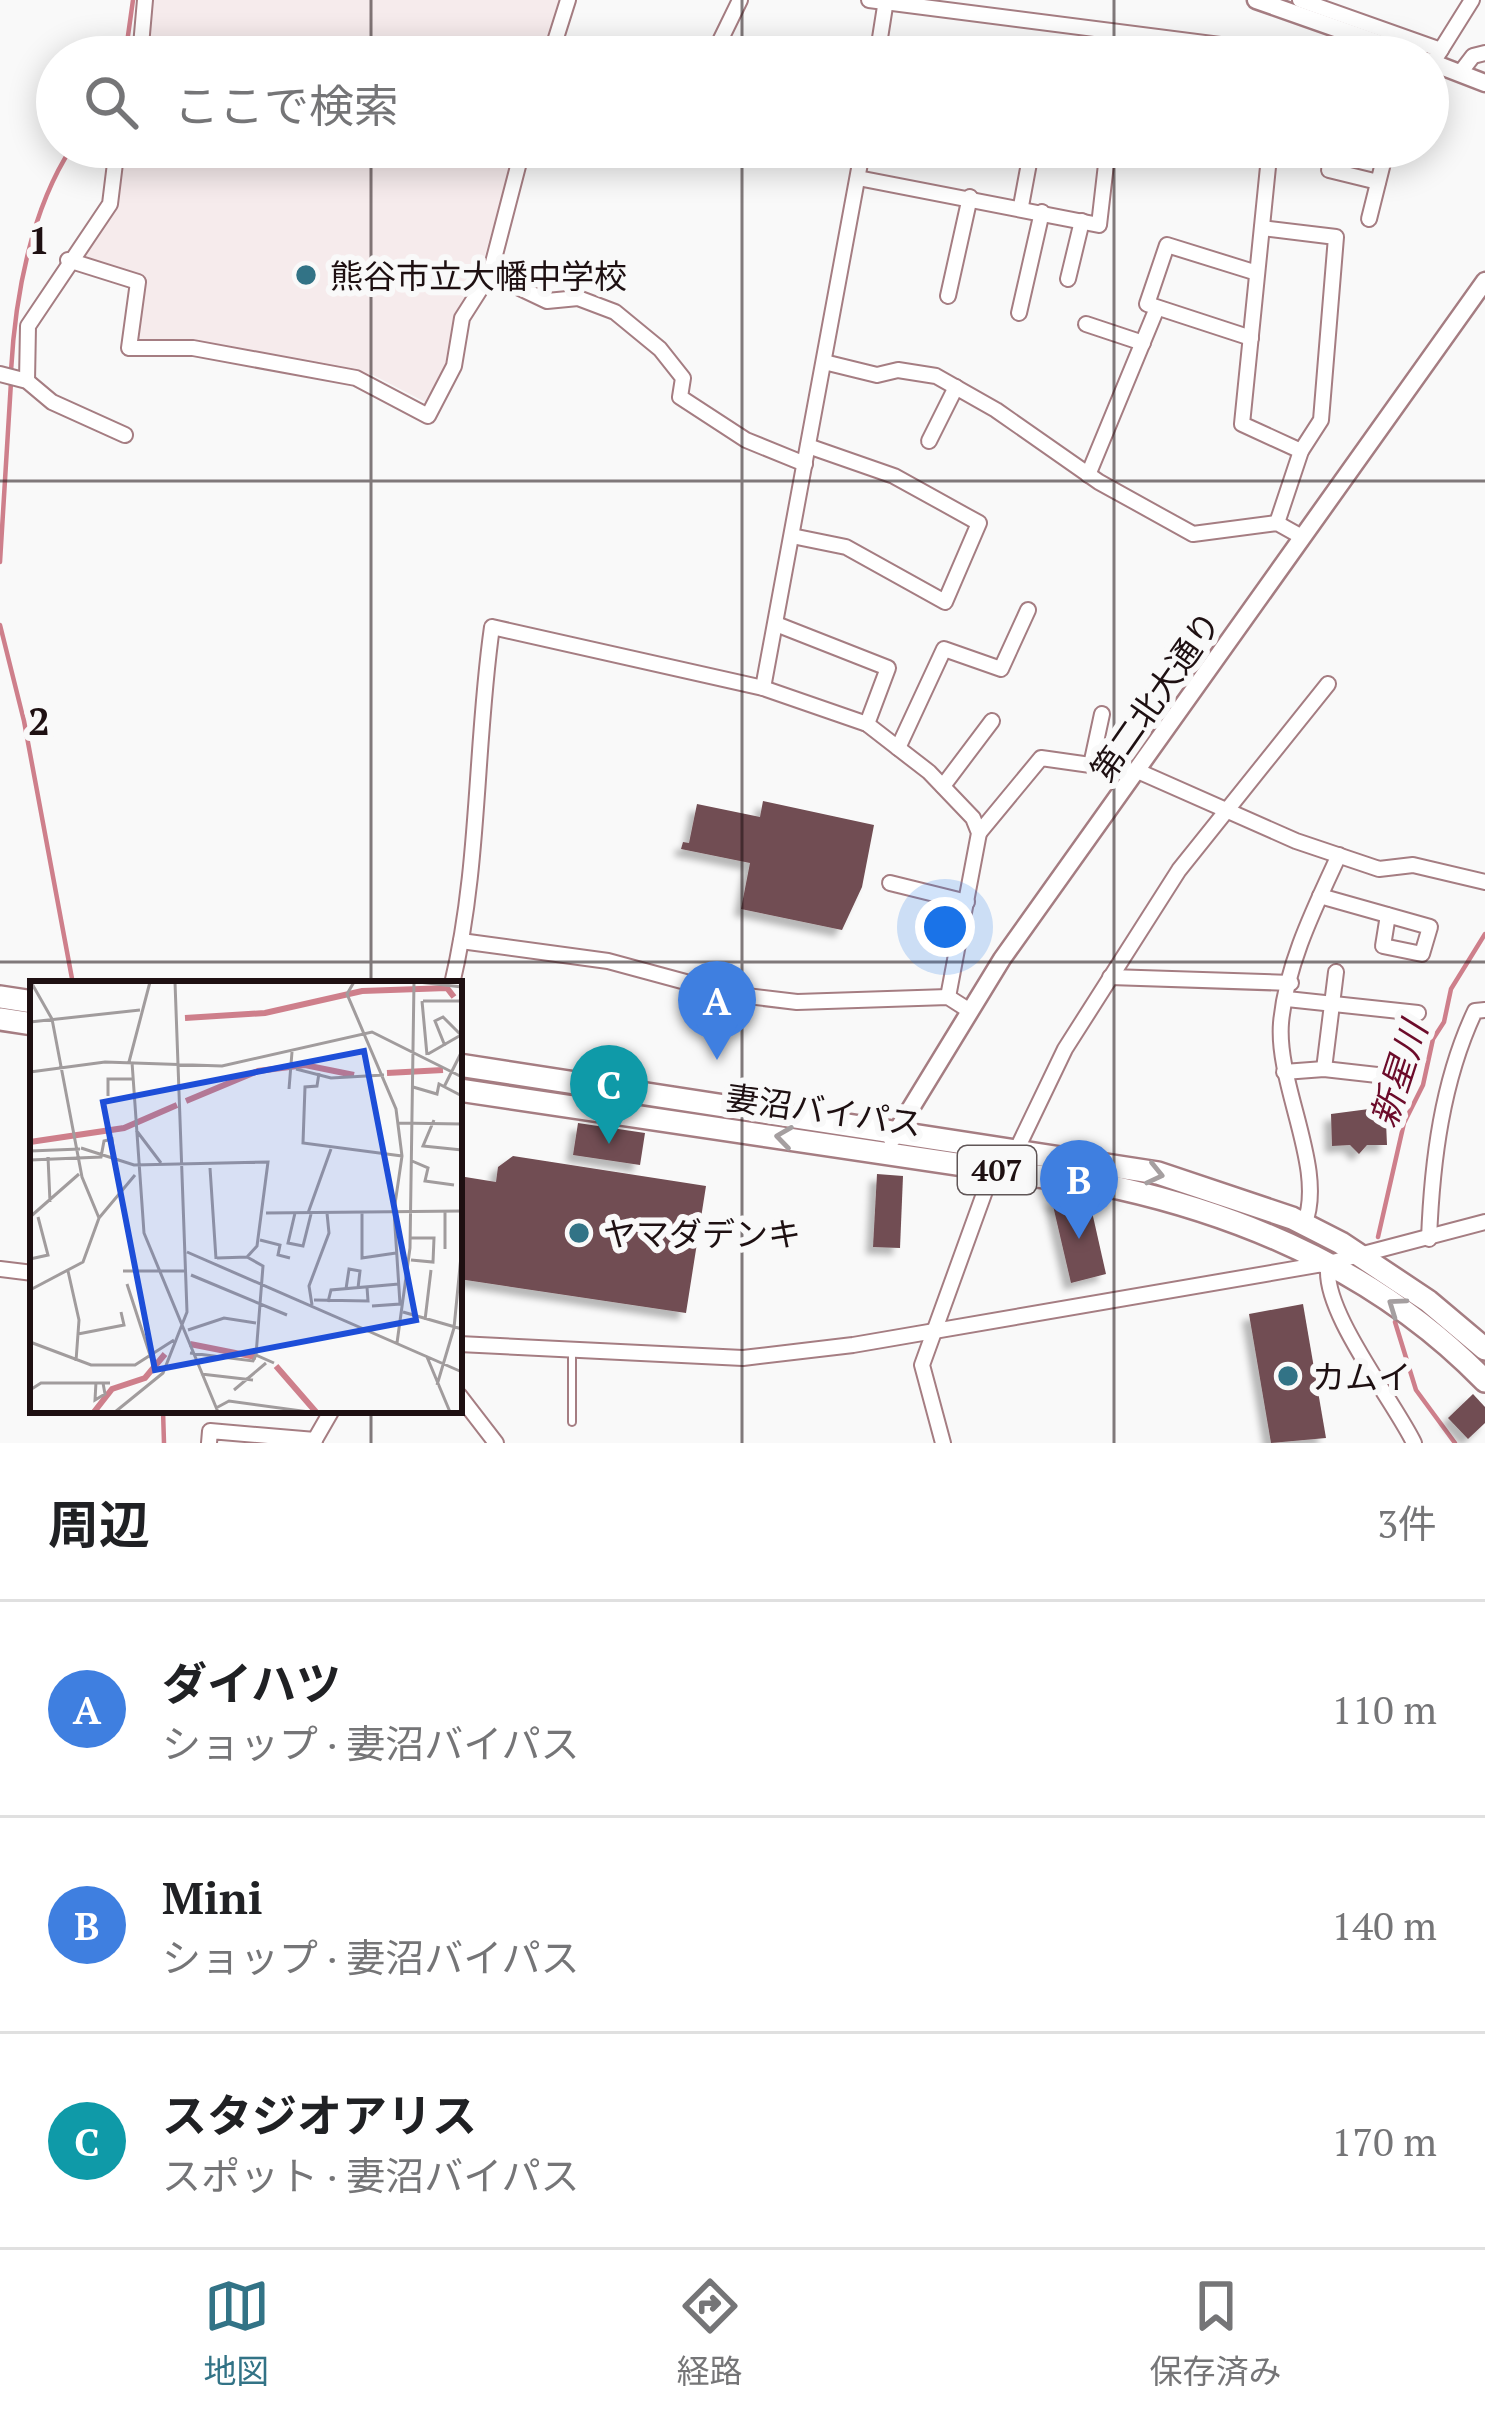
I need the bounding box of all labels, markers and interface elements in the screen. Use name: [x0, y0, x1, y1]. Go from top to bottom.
search box: [36, 36, 1449, 168]
icon: search: [78, 69, 144, 135]
text: ここで検索: [174, 75, 399, 135]
text: 1: [28, 213, 50, 265]
place label: 熊谷市立大幡中学校: [330, 254, 627, 297]
marker: 熊谷市立大幡中学校: [293, 262, 319, 288]
street label: 第二北大通り: [1081, 603, 1229, 789]
text: 2: [28, 694, 50, 746]
your location: [915, 897, 975, 957]
pin: A: [678, 961, 756, 1060]
inset map: [30, 981, 462, 1413]
water label: 新星川: [1359, 1012, 1438, 1133]
pin: C: [570, 1045, 648, 1144]
street label: 妻沼バイパス: [723, 1075, 925, 1145]
one-way arrow: [774, 1125, 794, 1151]
pin: B: [1040, 1140, 1118, 1239]
road number: 407: [958, 1146, 1036, 1194]
one-way arrow: [1145, 1160, 1165, 1185]
place label: ヤマダデンキ: [603, 1212, 801, 1255]
marker: ヤマダデンキ: [566, 1220, 592, 1246]
one-way arrow: [1387, 1298, 1409, 1320]
place label: カムイ: [1312, 1355, 1411, 1398]
marker: カムイ: [1275, 1363, 1301, 1389]
text: 周辺: [48, 1490, 150, 1558]
text: 3件: [1377, 1497, 1437, 1549]
text: ダイハツ: [162, 1653, 341, 1713]
text: A: [73, 1683, 101, 1735]
text: 110 m: [1332, 1683, 1437, 1735]
text: ショップ · 妻沼バイパス: [162, 1717, 580, 1769]
text: Mini: [162, 1867, 263, 1927]
text: B: [74, 1899, 100, 1951]
text: 140 m: [1332, 1899, 1437, 1951]
text: ショップ · 妻沼バイパス: [162, 1931, 580, 1983]
text: スタジオアリス: [162, 2085, 477, 2145]
text: C: [74, 2115, 100, 2167]
text: 170 m: [1332, 2115, 1437, 2167]
text: スポット · 妻沼バイパス: [162, 2149, 580, 2201]
tab: 地図: [204, 2273, 270, 2393]
tab: 経路: [677, 2273, 743, 2393]
tab: 保存済み: [1150, 2273, 1282, 2393]

